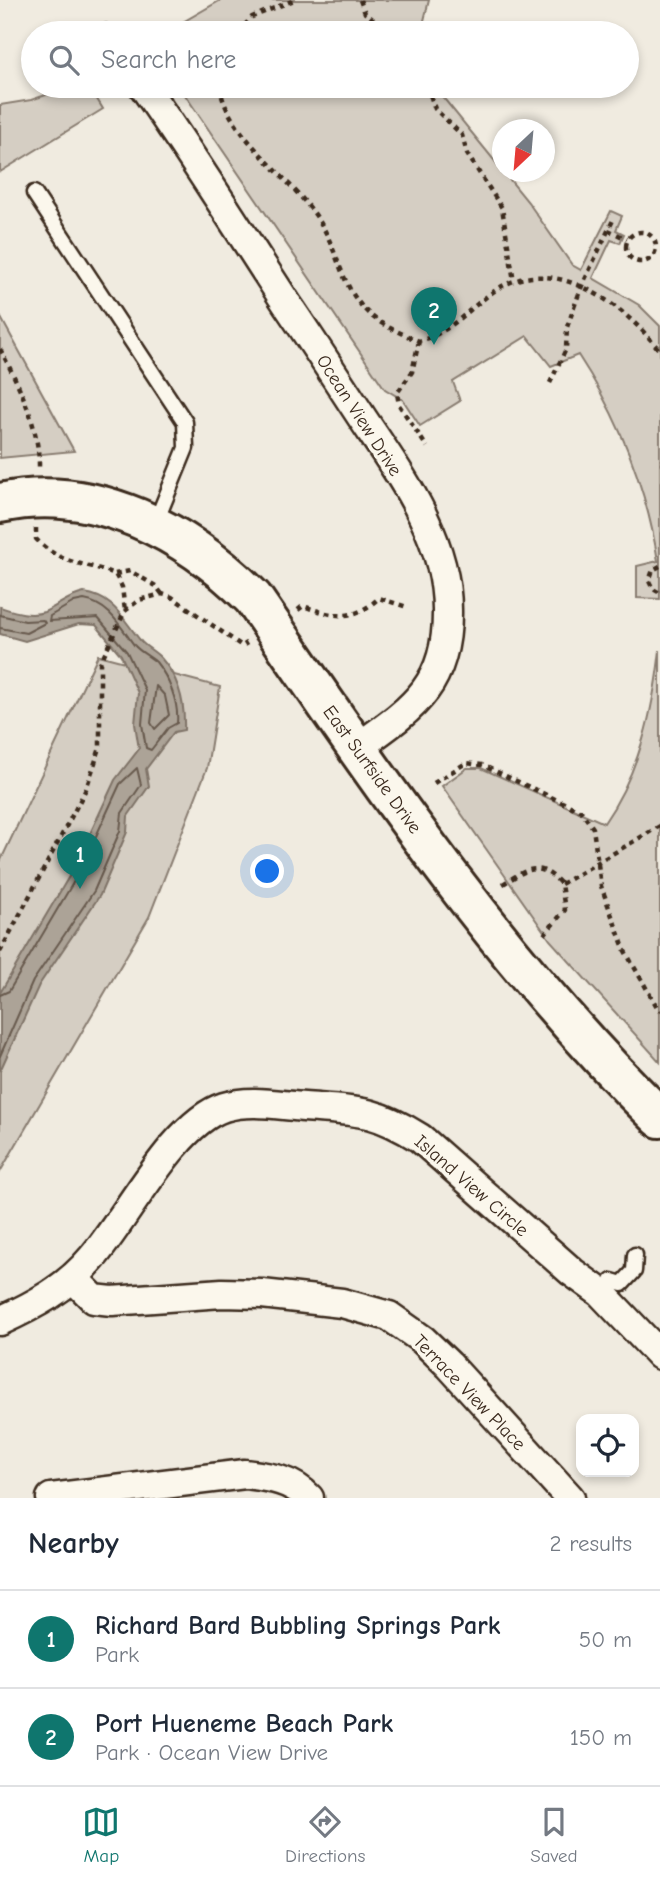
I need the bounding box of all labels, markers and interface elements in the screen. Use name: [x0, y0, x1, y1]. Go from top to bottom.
search box: [21, 21, 639, 98]
icon: search: [45, 41, 83, 79]
text: Search here: [101, 45, 236, 75]
north arrow: [492, 119, 555, 182]
pin: 2: [411, 287, 457, 345]
street label: Ocean View Drive: [312, 351, 407, 480]
street label: East Surfside Drive: [318, 701, 426, 838]
pin: 1: [57, 831, 103, 889]
your location: [250, 854, 284, 888]
street label: Island View Circle: [410, 1130, 533, 1241]
street label: Terrace View Place: [408, 1330, 530, 1455]
map controls: [576, 1414, 639, 1477]
button: locate: [576, 1414, 639, 1477]
text: Nearby: [28, 1526, 119, 1561]
text: 2 results: [550, 1530, 632, 1557]
text: Richard Bard Bubbling Springs Park: [95, 1611, 500, 1641]
text: 1: [46, 1626, 56, 1653]
text: 50 m: [579, 1626, 632, 1653]
text: Park: [95, 1641, 139, 1668]
text: Port Hueneme Beach Park: [95, 1709, 393, 1739]
text: 2: [45, 1724, 57, 1751]
text: 150 m: [570, 1724, 632, 1751]
text: Park · Ocean View Drive: [95, 1739, 328, 1766]
tab: Map: [82, 1803, 120, 1867]
tab: Directions: [285, 1803, 365, 1867]
tab: Saved: [530, 1803, 578, 1867]

